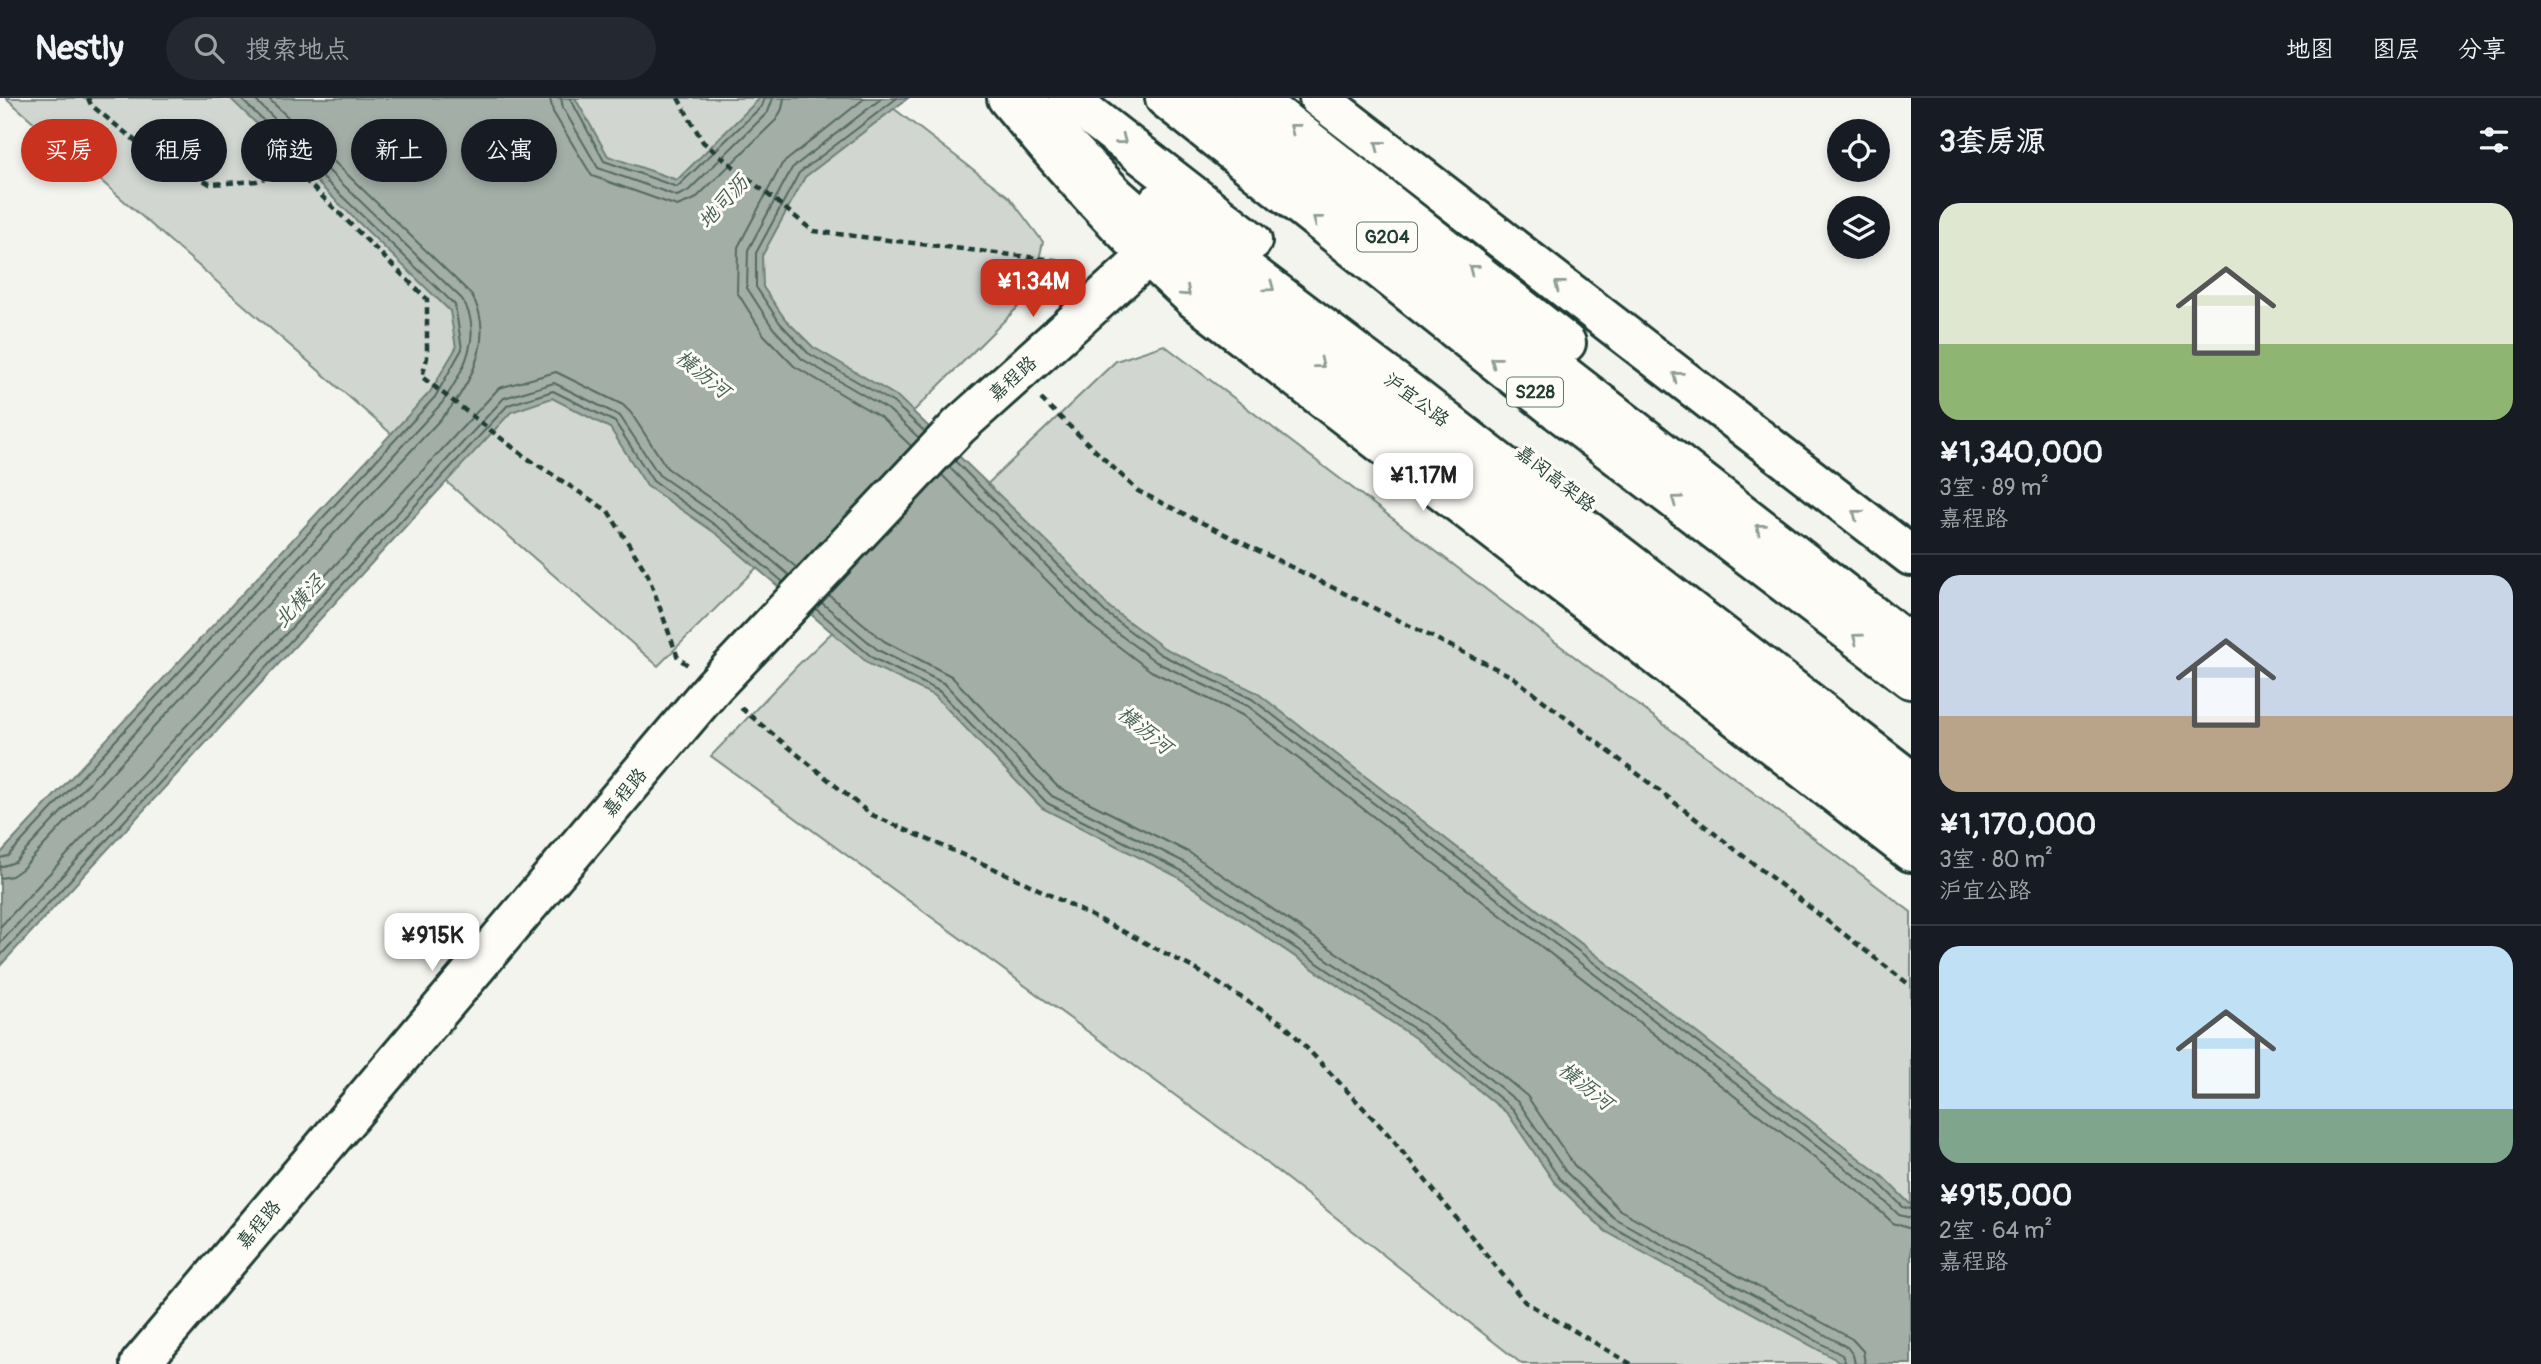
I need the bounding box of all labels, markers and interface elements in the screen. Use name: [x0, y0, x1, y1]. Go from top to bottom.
search box: [166, 17, 656, 80]
text: Nestly: [35, 28, 124, 69]
icon: search: [190, 29, 228, 67]
text: 搜索地点: [246, 34, 350, 66]
text: 地图: [2286, 35, 2334, 64]
text: 图层: [2372, 35, 2420, 64]
text: 分享: [2458, 35, 2506, 64]
chip: 买房: [21, 119, 117, 182]
chip: 租房: [131, 119, 227, 182]
chip: 筛选: [241, 119, 337, 182]
chip: 新上: [351, 119, 447, 182]
chip: 公寓: [461, 119, 557, 182]
map controls: [1827, 119, 1890, 259]
button: locate: [1827, 119, 1890, 182]
icon: filters: [2475, 121, 2513, 159]
text: 3套房源: [1939, 123, 2046, 160]
one-way arrow: [1289, 124, 1302, 137]
one-way arrow: [1115, 131, 1127, 144]
one-way arrow: [1375, 141, 1387, 154]
water label: 地司沥: [692, 168, 756, 235]
button: layers: [1827, 196, 1890, 259]
one-way arrow: [1313, 215, 1325, 228]
road number: G204: [1357, 222, 1417, 252]
icon: home: [2163, 248, 2289, 374]
pin: ¥1.34M: [976, 260, 1090, 319]
one-way arrow: [1468, 265, 1480, 278]
text: ¥1.34M: [997, 267, 1069, 296]
one-way arrow: [1262, 279, 1275, 292]
one-way arrow: [1554, 280, 1567, 293]
one-way arrow: [1178, 283, 1191, 296]
water label: 横沥河: [670, 344, 738, 407]
street label: 嘉程路: [983, 351, 1042, 407]
one-way arrow: [1312, 356, 1325, 369]
one-way arrow: [1491, 357, 1504, 369]
street label: 沪宜公路: [1379, 367, 1454, 432]
one-way arrow: [1672, 371, 1684, 384]
road number: S228: [1507, 378, 1563, 406]
text: ¥1,340,000: [1939, 434, 2103, 471]
street label: 嘉闵高架路: [1511, 440, 1600, 517]
pin: ¥1.17M: [1366, 454, 1480, 513]
text: ¥1.17M: [1389, 461, 1457, 490]
text: 3室 · 89 m²: [1939, 473, 2049, 502]
one-way arrow: [1671, 496, 1683, 508]
text: 嘉程路: [1939, 504, 2008, 533]
one-way arrow: [1852, 510, 1865, 523]
one-way arrow: [1756, 523, 1768, 536]
water label: 北横泾: [268, 568, 331, 634]
icon: home: [2163, 620, 2289, 746]
one-way arrow: [1852, 633, 1864, 646]
water label: 横沥河: [1112, 700, 1180, 763]
street label: 嘉程路: [597, 763, 652, 822]
text: ¥1,170,000: [1939, 806, 2096, 843]
text: 3室 · 80 m²: [1939, 845, 2053, 874]
text: 沪宜公路: [1939, 876, 2031, 905]
pin: ¥915K: [383, 914, 481, 973]
text: ¥915K: [400, 921, 464, 950]
icon: home: [2163, 991, 2289, 1117]
water label: 横沥河: [1553, 1056, 1621, 1119]
text: ¥915,000: [1939, 1177, 2072, 1214]
street label: 嘉程路: [231, 1195, 286, 1254]
text: 2室 · 64 m²: [1939, 1216, 2052, 1245]
text: 嘉程路: [1939, 1247, 2008, 1276]

